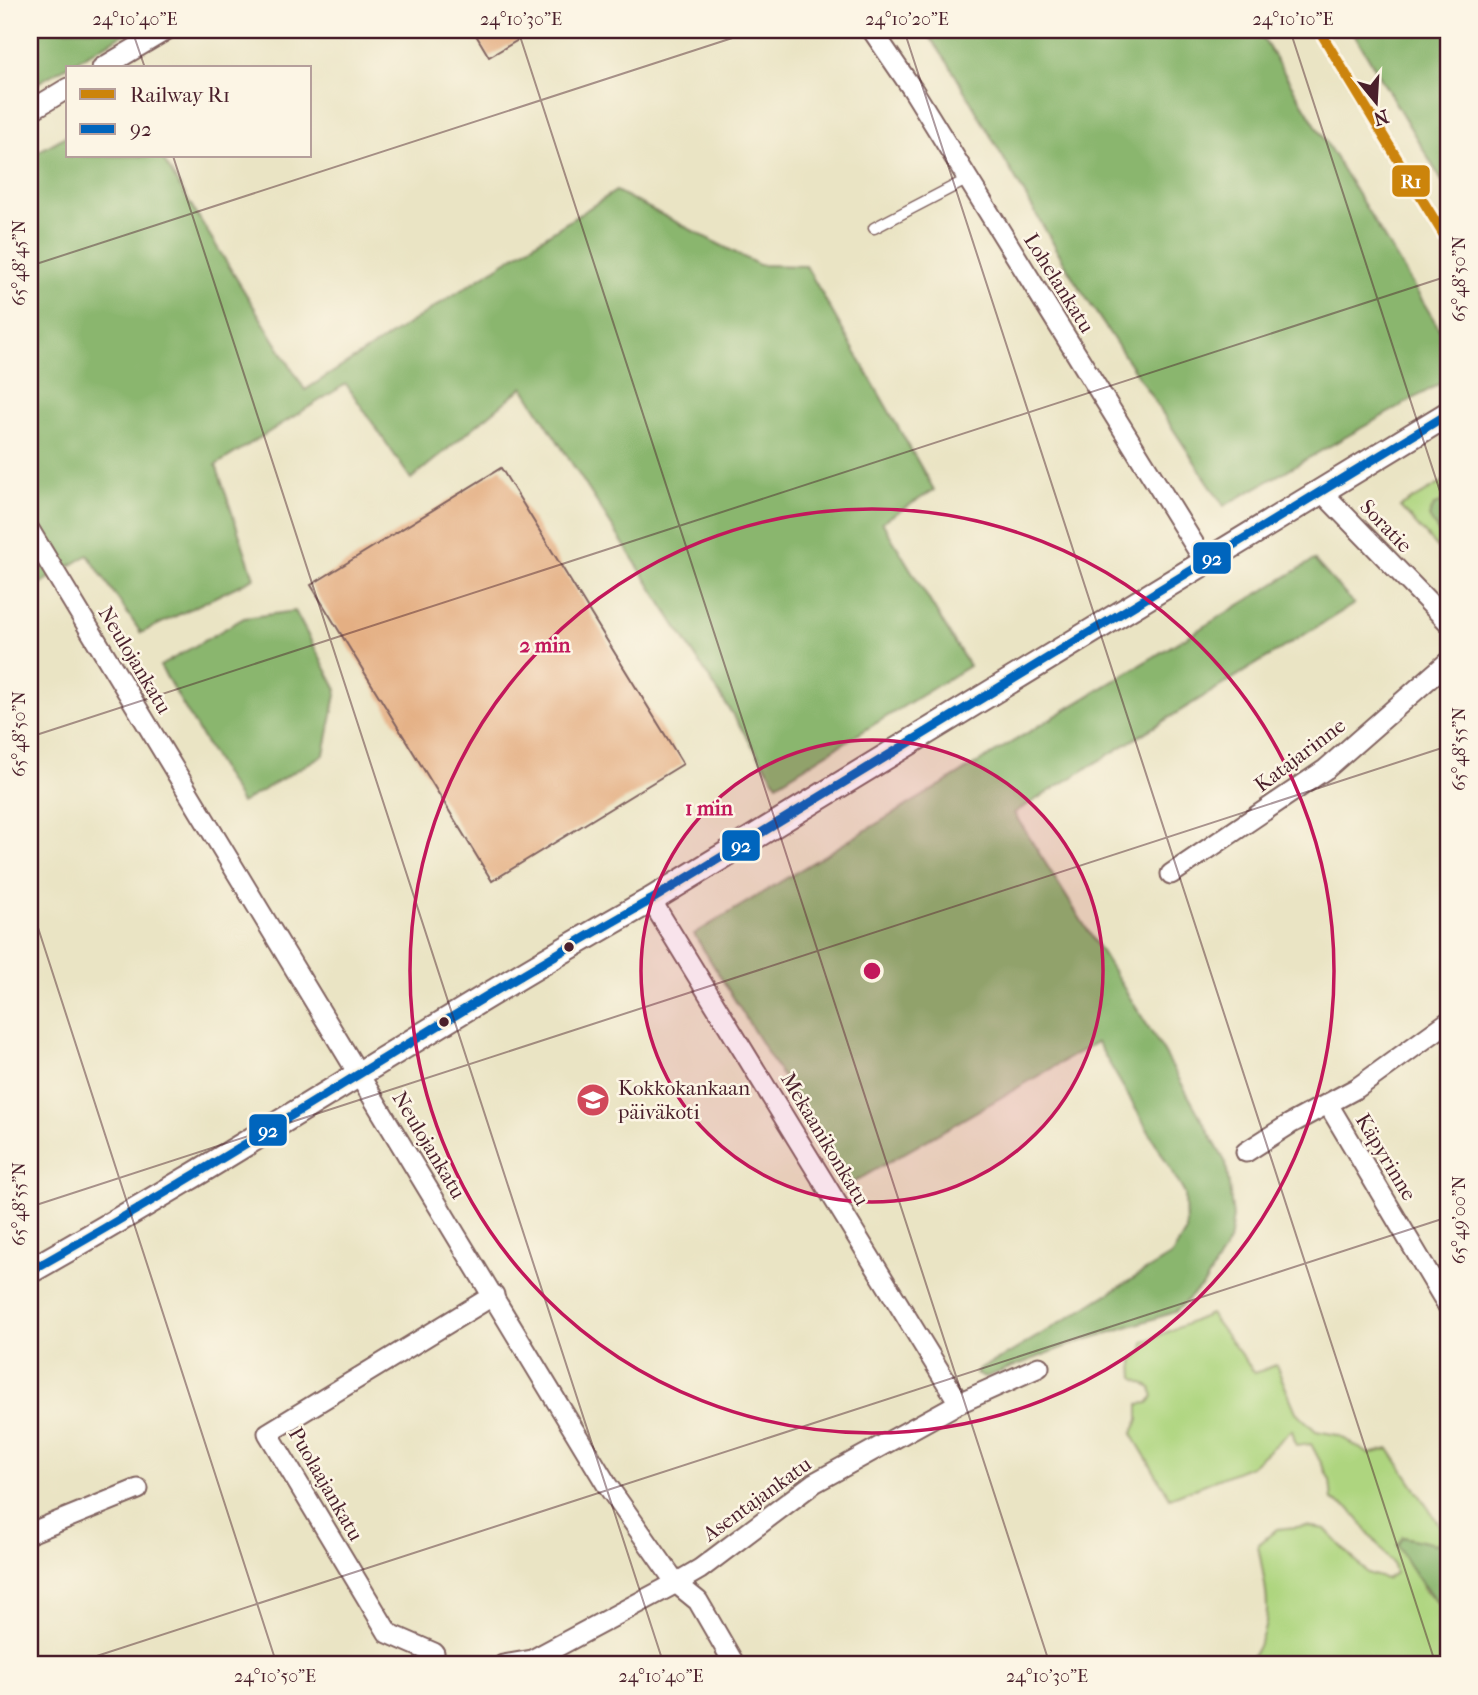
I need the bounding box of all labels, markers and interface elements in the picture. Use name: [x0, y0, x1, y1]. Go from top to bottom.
text: 24°10'40"E: [92, 9, 178, 30]
text: 24°10'30"E: [480, 9, 562, 30]
text: 24°10'20"E: [865, 9, 949, 30]
text: 24°10'10"E: [1253, 9, 1333, 30]
legend: [66, 66, 312, 158]
north arrow: [1342, 66, 1412, 136]
text: Railway R1: [130, 83, 230, 107]
text: N: [1370, 105, 1391, 130]
text: 92: [130, 117, 152, 141]
line badge: R1: [1391, 164, 1431, 198]
text: R1: [1401, 171, 1421, 193]
text: 65°48'45"N: [9, 220, 30, 306]
street label: Lohelankatu: [1019, 229, 1099, 337]
text: 65°48'50"N: [1449, 236, 1470, 322]
street label: Soratie: [1355, 495, 1417, 557]
line badge: 92: [1192, 541, 1232, 575]
text: 92: [1201, 548, 1222, 570]
street label: Neulojankatu: [94, 602, 177, 718]
text: 2 min: [519, 633, 571, 657]
text: 65°48'50"N: [9, 691, 30, 777]
text: 65°48'55"N: [1449, 707, 1470, 791]
street label: Katajarinne: [1250, 713, 1350, 797]
text: 1 min: [685, 796, 734, 820]
line badge: 92: [721, 829, 761, 862]
text: 92: [730, 835, 751, 857]
unlabelled marker: [562, 940, 576, 954]
centre of rings: [860, 959, 884, 983]
unlabelled marker: [437, 1015, 451, 1029]
street label: Mekaanikonkatu: [776, 1068, 874, 1210]
place label: Kokkokankaan päiväkoti: [617, 1076, 750, 1124]
school or university icon: Kokkokankaan päiväkoti: [574, 1081, 612, 1119]
street label: Neulojankatu: [388, 1087, 471, 1203]
street label: Käpyrinne: [1351, 1109, 1421, 1205]
line badge: 92: [248, 1113, 288, 1147]
text: 92: [257, 1120, 278, 1142]
text: 65°48'55"N: [9, 1162, 30, 1246]
text: 65°49'00"N: [1449, 1175, 1470, 1264]
street label: Puolaajankatu: [284, 1423, 368, 1545]
street label: Asentajankatu: [697, 1452, 816, 1547]
text: 24°10'50"E: [234, 1666, 316, 1687]
text: 24°10'40"E: [618, 1666, 704, 1687]
text: 24°10'30"E: [1006, 1666, 1088, 1687]

